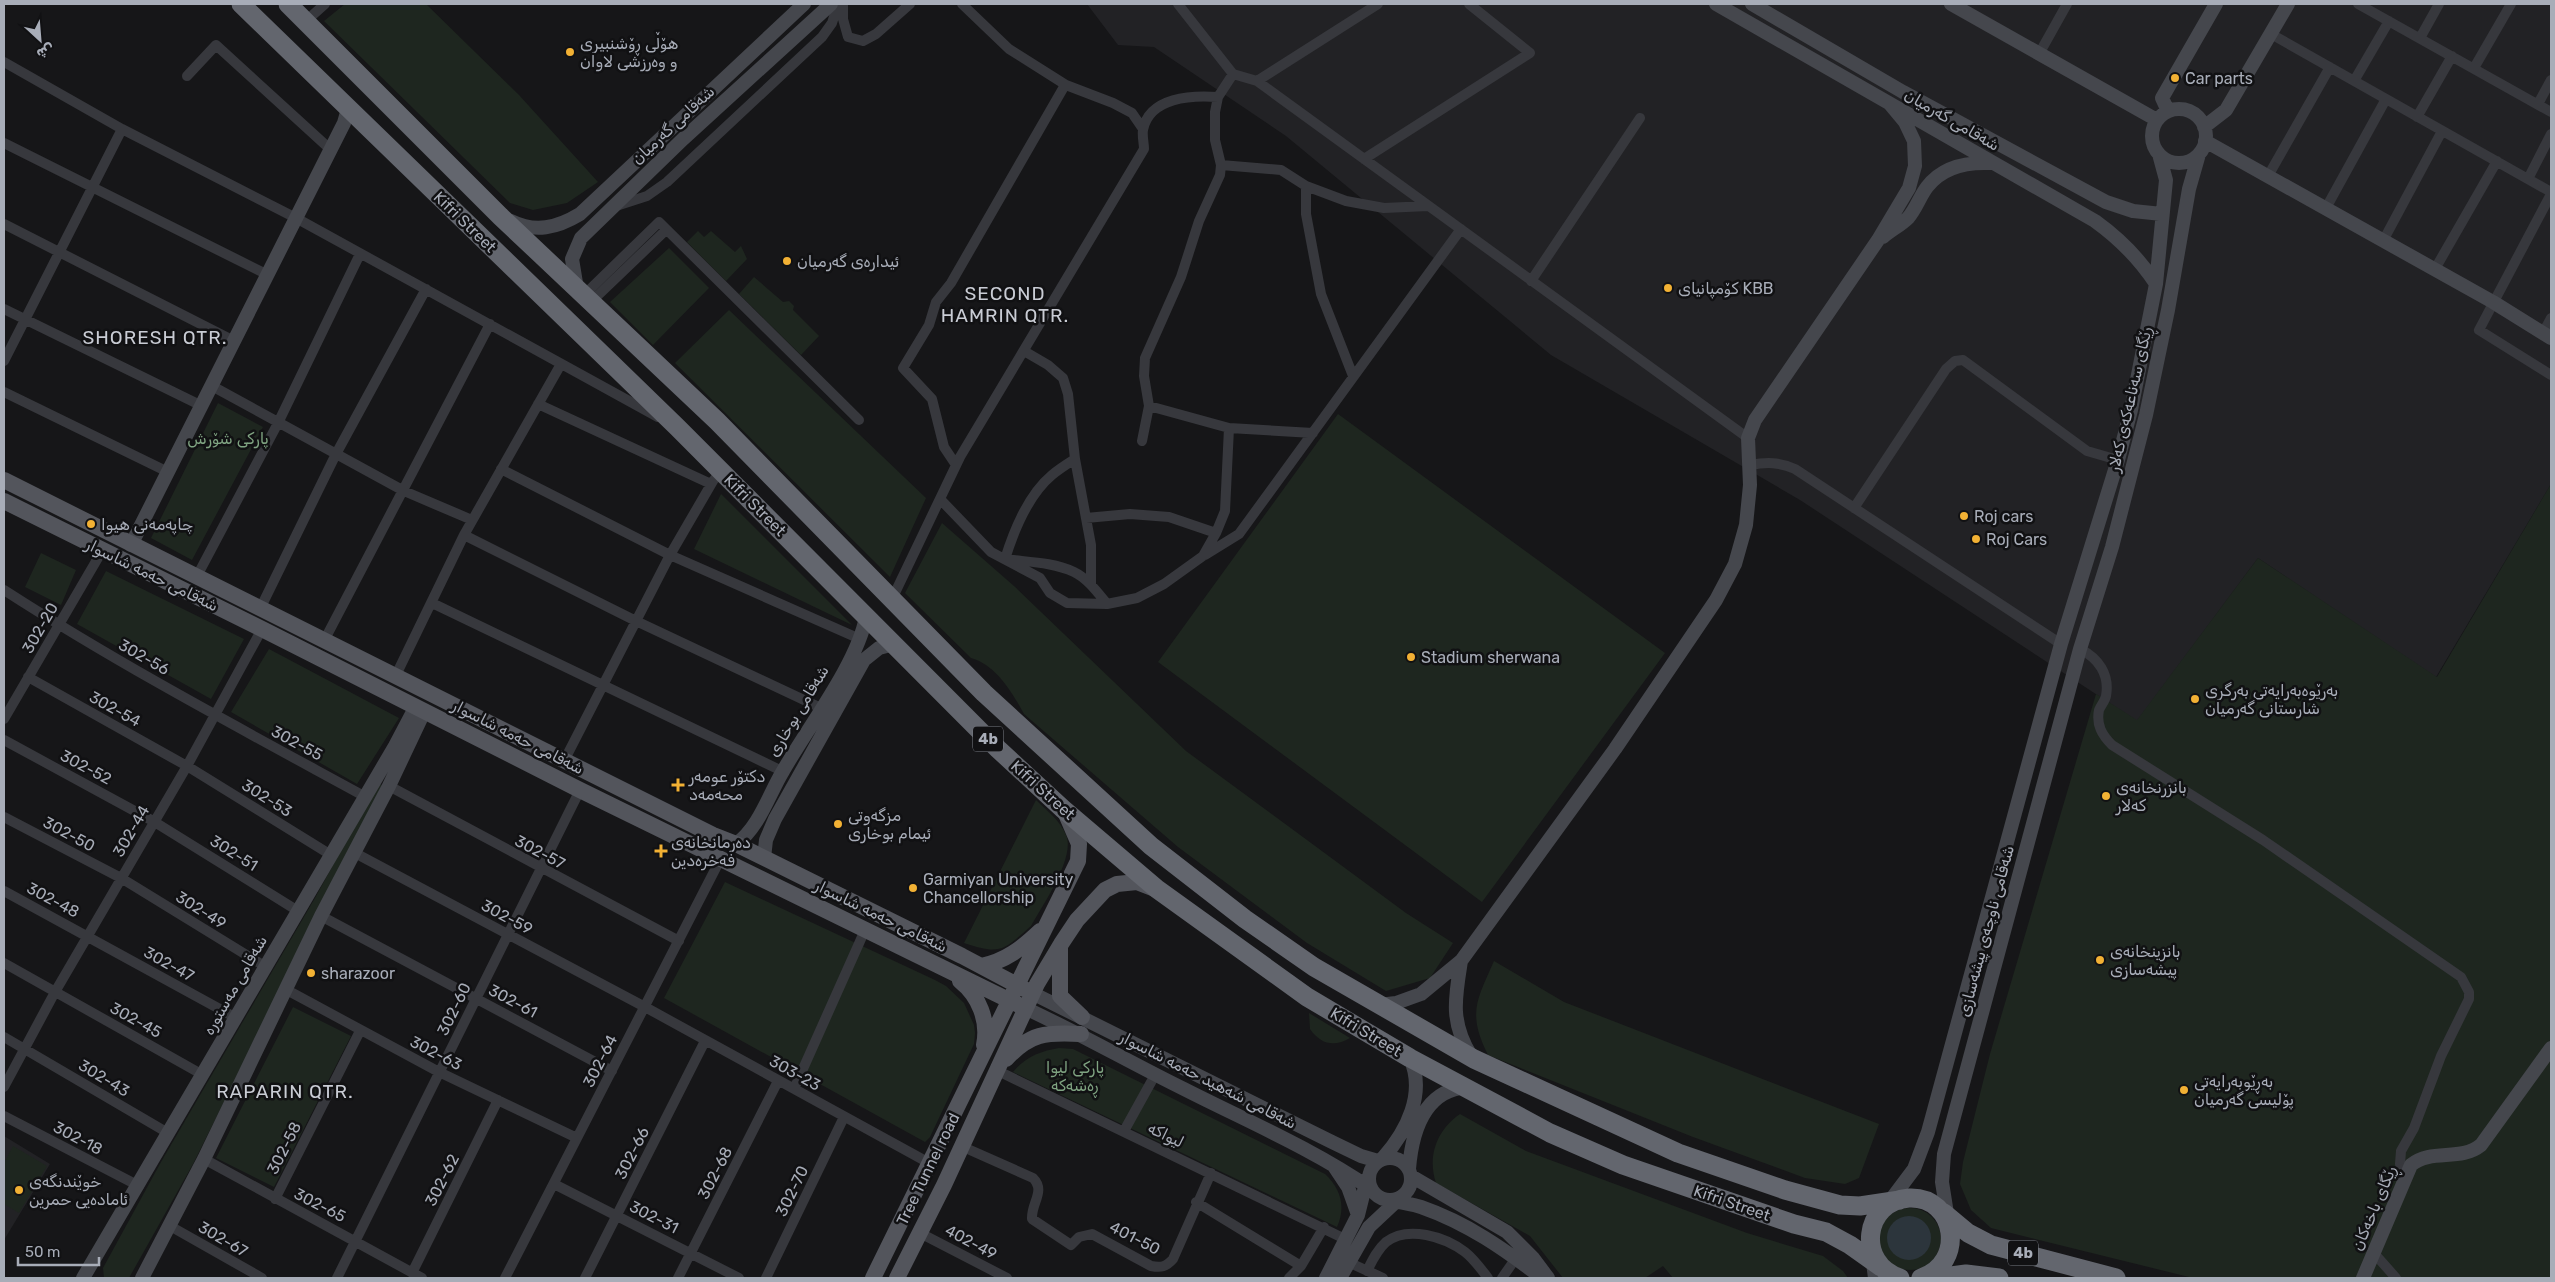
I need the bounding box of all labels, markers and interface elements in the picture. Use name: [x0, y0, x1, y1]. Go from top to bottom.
north arrow: [15, 15, 65, 65]
place label: هۆڵی ڕۆشنبیری و وەرزشی لاوان: [580, 31, 679, 72]
text: ش: [34, 40, 57, 63]
marker: هۆڵی ڕۆشنبیری و وەرزشی لاوان: [564, 46, 576, 58]
place label: Car parts: [2185, 69, 2253, 88]
marker: Car parts: [2169, 72, 2181, 84]
street label: شەقامی گەرمیان: [628, 82, 719, 169]
street label: شەقامی گەرمیان: [1901, 85, 2003, 156]
street label: Kifri Street: [430, 187, 500, 257]
place label: ئیدارەی گەرمیان: [797, 252, 900, 272]
marker: ئیدارەی گەرمیان: [781, 255, 793, 267]
place label: کۆمپانیای KBB: [1678, 279, 1774, 299]
district label: SECOND HAMRIN QTR.: [941, 282, 1069, 327]
marker: کۆمپانیای KBB: [1662, 282, 1674, 294]
street label: ڕێگای سەناعەکەی کەلار: [2104, 324, 2160, 476]
district label: SHORESH QTR.: [82, 326, 228, 349]
park label: پارکی شۆرش: [187, 429, 269, 449]
street label: Kifri Street: [720, 470, 790, 540]
place label: Roj cars: [1974, 507, 2033, 526]
marker: Roj cars: [1958, 510, 1970, 522]
place label: چاپەمەنی هیوا: [101, 515, 193, 535]
marker: چاپەمەنی هیوا: [85, 518, 97, 530]
place label: Roj Cars: [1986, 530, 2047, 549]
marker: Roj Cars: [1970, 533, 1982, 545]
street label: شەقامی حەمە شاسوار: [81, 534, 221, 616]
street label: 302-20: [18, 599, 62, 657]
street label: 302-56: [115, 635, 173, 679]
place label: Stadium sherwana: [1421, 648, 1560, 667]
marker: Stadium sherwana: [1405, 651, 1417, 663]
street label: شەقامی بوخاری: [763, 662, 834, 761]
place label: بەرێوەبەرایەتی بەرگری شارستانی گەرمیان: [2205, 681, 2338, 719]
street label: 302-54: [86, 687, 144, 731]
marker: بەرێوەبەرایەتی بەرگری شارستانی گەرمیان: [2189, 693, 2201, 705]
street label: شەقامی حەمە شاسوار: [448, 695, 587, 779]
street label: 302-55: [268, 722, 326, 764]
road number: 4b: [973, 726, 1003, 752]
street label: 302-52: [57, 746, 115, 788]
street label: Kifri Street: [1007, 756, 1079, 824]
place label: دکتۆر عومەر محەمەد: [688, 767, 766, 804]
street label: 302-53: [238, 775, 296, 821]
marker: دکتۆر عومەر محەمەد: [671, 778, 685, 792]
place label: بانزرنخانەی کەلار: [2115, 778, 2187, 816]
marker: بانزرنخانەی کەلار: [2100, 790, 2112, 802]
street label: 302-44: [109, 802, 153, 860]
place label: مزگەوتی ئیمام بوخاری: [848, 806, 932, 844]
street label: 302-50: [40, 812, 98, 856]
marker: مزگەوتی ئیمام بوخاری: [832, 818, 844, 830]
street label: 302-51: [207, 831, 261, 875]
street label: 302-57: [512, 831, 568, 873]
place label: دەرمانخانەی فەخرەدین: [671, 833, 751, 871]
street label: شەقامی ناوچەی پیشەسازی: [1954, 843, 2019, 1019]
marker: دەرمانخانەی فەخرەدین: [655, 845, 667, 857]
place label: Garmiyan University Chancellorship: [923, 870, 1074, 907]
street label: شەقامی حەمە شاسوار: [810, 875, 950, 957]
street label: 302-48: [24, 878, 82, 922]
marker: Garmiyan University Chancellorship: [907, 882, 919, 894]
street label: 302-49: [172, 887, 230, 933]
street label: 302-59: [478, 896, 536, 938]
street label: شەقامی مەستورە: [199, 932, 272, 1039]
place label: بانزینخانەی پیشەسازی: [2110, 942, 2181, 980]
street label: 302-47: [141, 943, 197, 985]
marker: بانزینخانەی پیشەسازی: [2094, 954, 2106, 966]
place label: sharazoor: [321, 964, 395, 983]
marker: sharazoor: [305, 967, 317, 979]
street label: 302-60: [433, 980, 475, 1038]
street label: 302-61: [485, 980, 541, 1022]
street label: 302-45: [107, 998, 165, 1042]
street label: Kifri Street: [1327, 1003, 1405, 1061]
street label: شەقامی شەهید حەمە شاسوار: [1115, 1027, 1300, 1134]
street label: 302-63: [407, 1032, 465, 1074]
street label: 302-64: [579, 1032, 621, 1090]
street label: 303-23: [766, 1051, 824, 1095]
street label: 302-43: [75, 1055, 133, 1101]
park label: پارکی لیوا ڕەشەکە: [1046, 1058, 1104, 1099]
place label: بەڕێوبەرایەتی پۆلیسی گەرمیان: [2194, 1072, 2294, 1110]
district label: RAPARIN QTR.: [216, 1080, 354, 1103]
marker: بەڕێوبەرایەتی پۆلیسی گەرمیان: [2178, 1084, 2190, 1096]
street label: Tree Tunnel road: [893, 1110, 963, 1228]
street label: 302-18: [50, 1117, 106, 1159]
street label: لیواکە: [1145, 1118, 1187, 1153]
street label: 302-58: [263, 1119, 305, 1177]
street label: 302-66: [611, 1124, 653, 1182]
street label: 302-68: [694, 1144, 736, 1202]
street label: 302-62: [421, 1151, 463, 1209]
street label: ڕێگای باخەکان: [2347, 1162, 2405, 1255]
street label: 302-70: [772, 1163, 812, 1219]
place label: خوێندنگەی ئامادەیی حمرین: [29, 1172, 129, 1210]
street label: Kifri Street: [1691, 1181, 1773, 1225]
marker: خوێندنگەی ئامادەیی حمرین: [13, 1184, 25, 1196]
street label: 302-65: [291, 1184, 349, 1226]
street label: 302-31: [626, 1197, 682, 1237]
street label: 302-67: [195, 1217, 251, 1261]
street label: 401-50: [1107, 1217, 1163, 1259]
street label: 402-49: [942, 1220, 1000, 1264]
scale bar: [18, 1234, 99, 1266]
road number: 4b: [2008, 1240, 2038, 1266]
text: 50 m: [25, 1243, 60, 1261]

